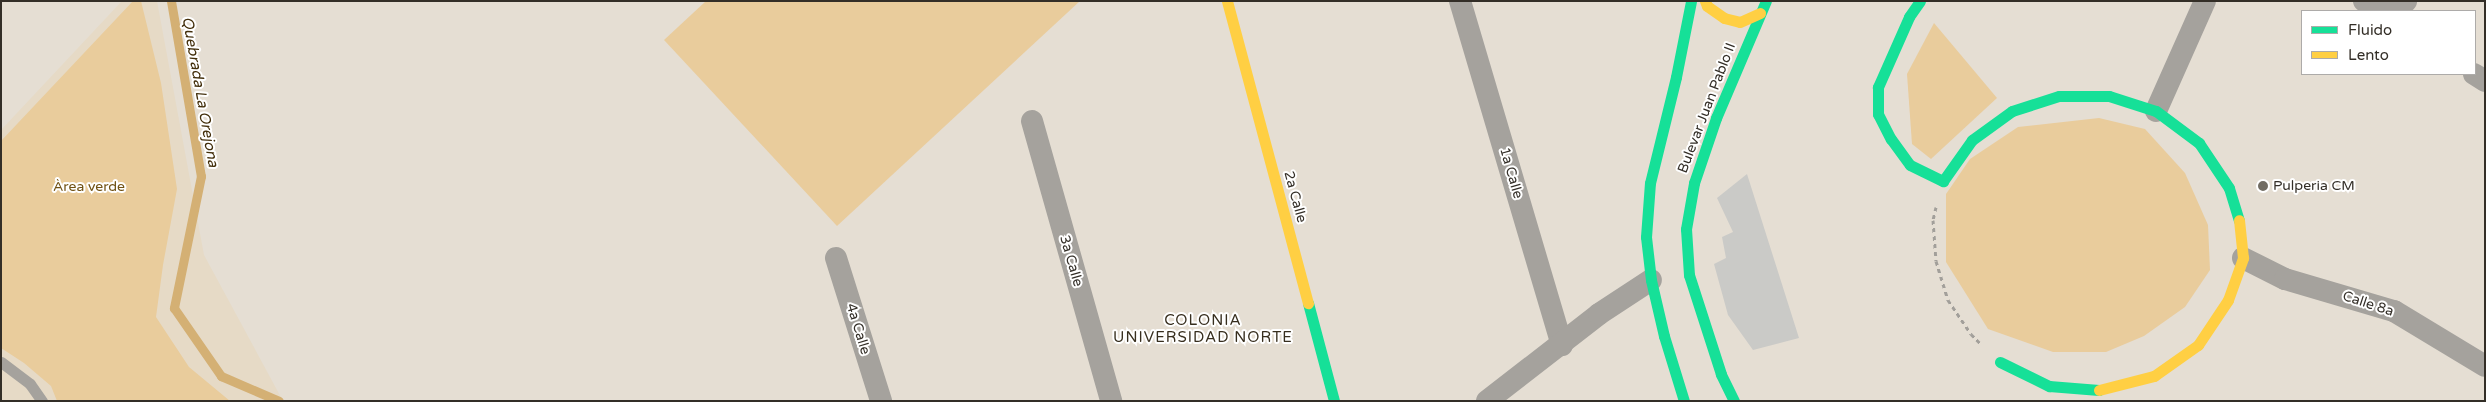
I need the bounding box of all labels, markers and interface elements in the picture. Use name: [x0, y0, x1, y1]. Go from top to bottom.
legend: [2301, 10, 2476, 75]
water label: Quebrada La Orejona: [178, 15, 222, 169]
text: Fluido: [2348, 21, 2392, 39]
street label: Bulevar Juan Pablo II: [1674, 41, 1740, 175]
text: Lento: [2348, 46, 2389, 64]
street label: 1a Calle: [1496, 145, 1526, 201]
street label: 2a Calle: [1280, 169, 1310, 225]
place label: Pulperia CM: [2273, 178, 2355, 194]
park label: Àrea verde: [53, 179, 125, 195]
marker: Pulperia CM: [2257, 180, 2269, 192]
street label: 3a Calle: [1056, 233, 1086, 289]
street label: Calle 8a: [2340, 288, 2396, 320]
street label: 4a Calle: [842, 301, 874, 357]
district label: COLONIA UNIVERSIDAD NORTE: [1111, 311, 1295, 346]

